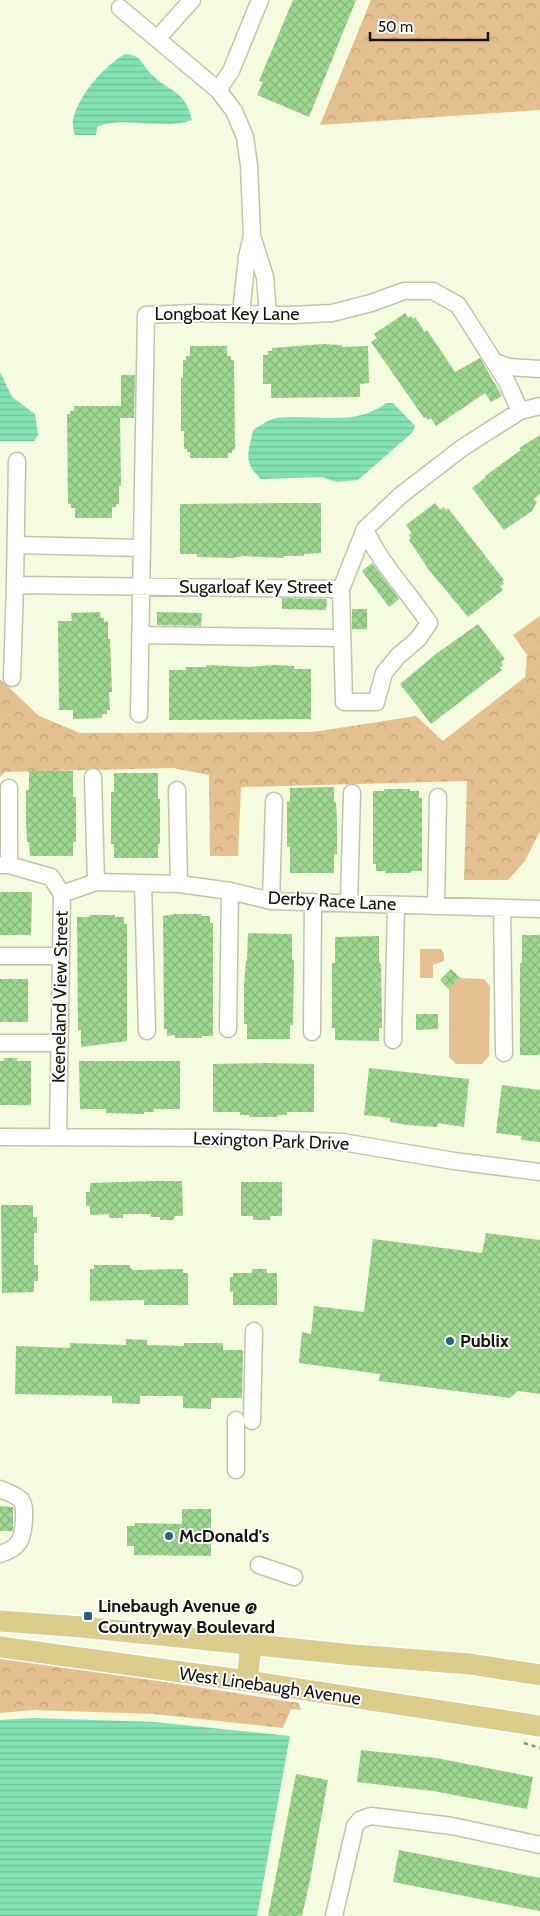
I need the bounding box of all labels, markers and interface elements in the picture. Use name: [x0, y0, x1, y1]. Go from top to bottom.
scale bar: [370, 10, 488, 42]
text: 50 m: [378, 18, 413, 36]
street label: Longboat Key Lane: [154, 303, 300, 325]
street label: Sugarloaf Key Street: [179, 576, 333, 598]
street label: Derby Race Lane: [267, 887, 397, 915]
street label: Keeneland View Street: [47, 911, 73, 1083]
street label: Lexington Park Drive: [193, 1127, 349, 1155]
place label: Publix: [460, 1330, 509, 1352]
marker: Publix: [444, 1335, 456, 1347]
place label: McDonald's: [179, 1525, 270, 1547]
marker: McDonald's: [163, 1530, 175, 1542]
place label: Linebaugh Avenue @ Countryway Boulevard: [98, 1595, 275, 1638]
marker: Linebaugh Avenue @ Countryway Boulevard: [82, 1610, 94, 1622]
street label: West Linebaugh Avenue: [178, 1662, 362, 1710]

